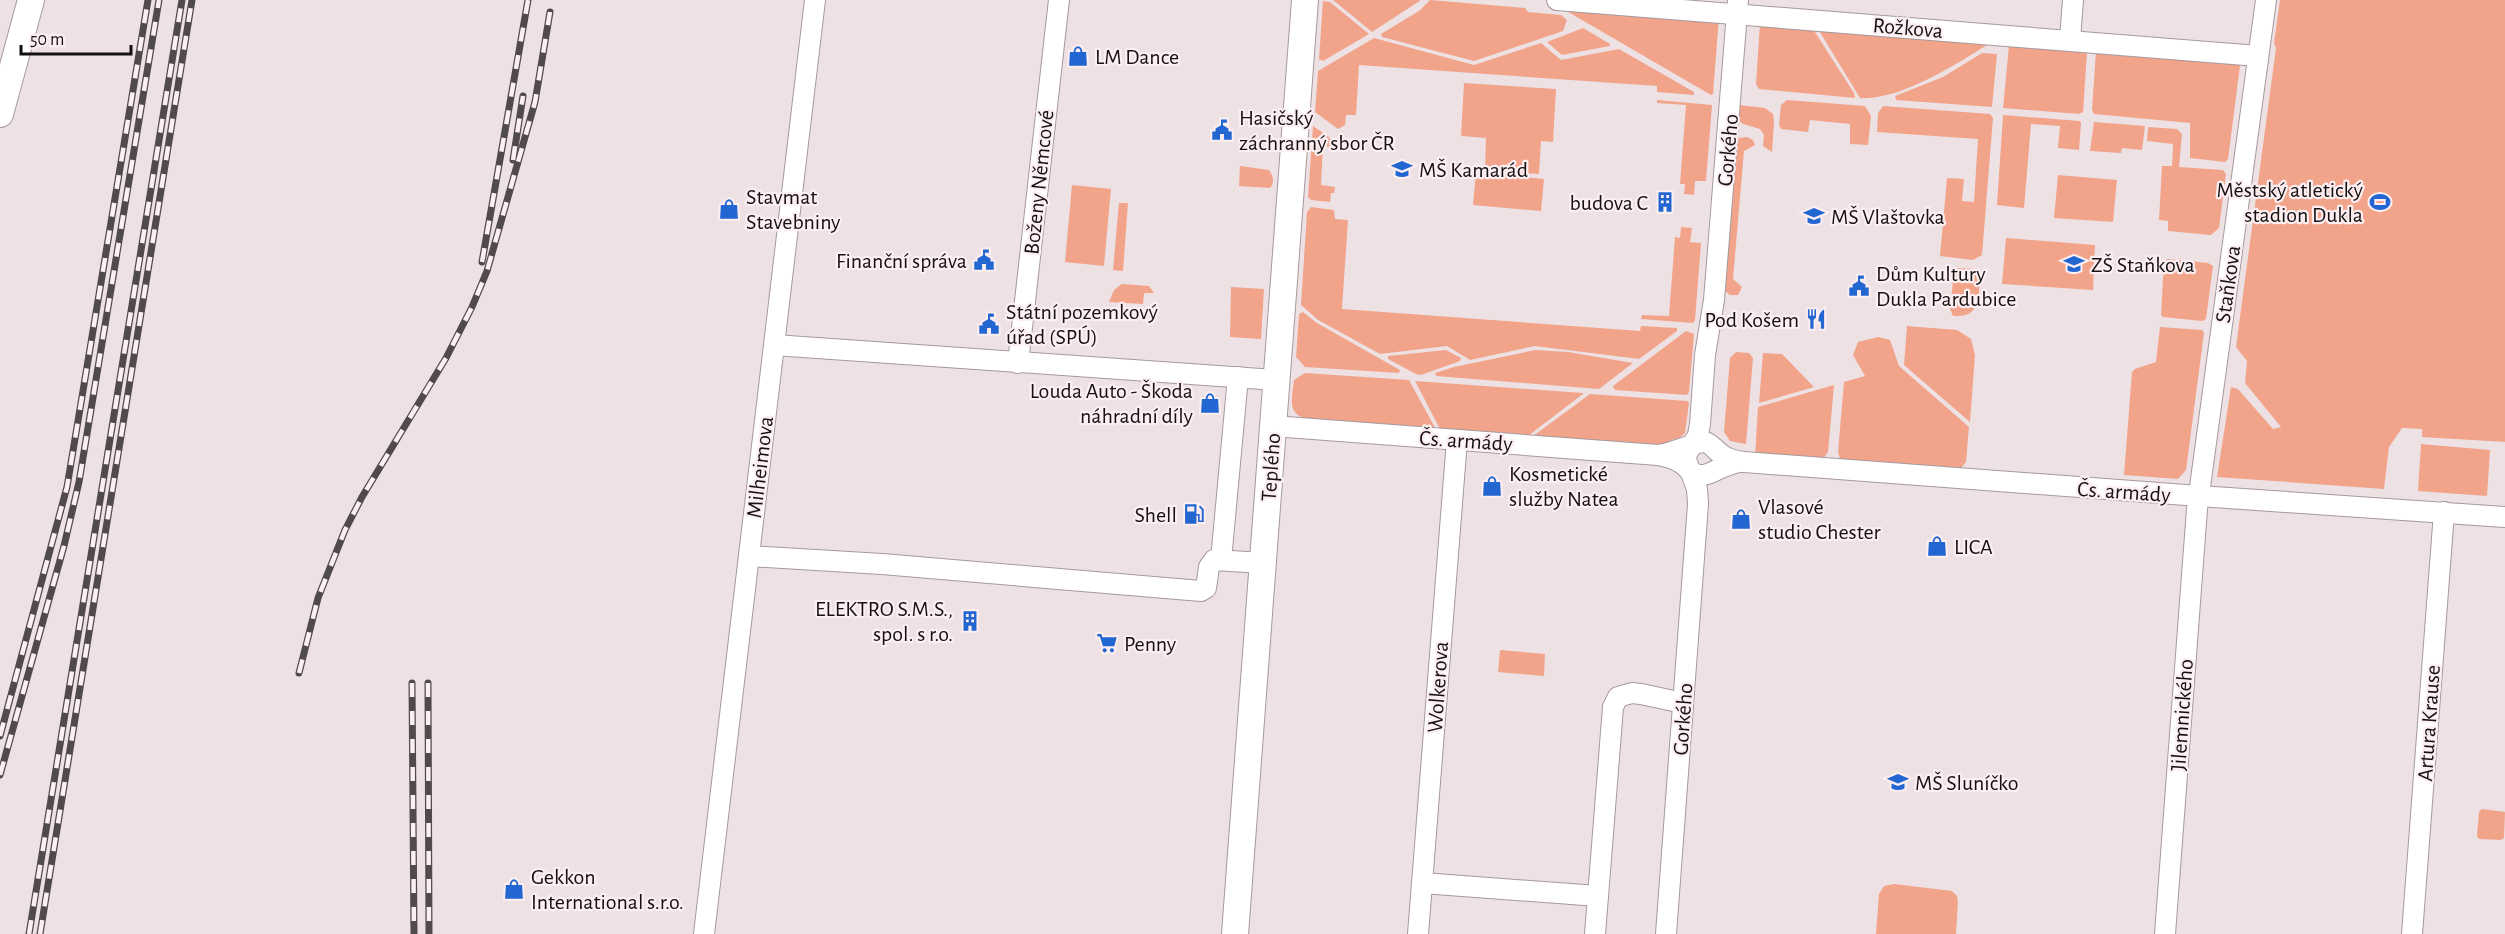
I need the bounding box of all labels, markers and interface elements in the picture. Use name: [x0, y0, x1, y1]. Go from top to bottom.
street label: Rožkova: [1872, 14, 1944, 42]
scale bar: [21, 18, 130, 56]
text: 50 m: [30, 31, 64, 49]
shop icon: LM Dance: [1066, 44, 1090, 68]
place label: LM Dance: [1095, 46, 1179, 68]
place label: Hasičský záchranný sbor ČR: [1239, 107, 1395, 154]
street label: Boženy Němcové: [1020, 109, 1058, 256]
street label: Gorkého: [1714, 113, 1742, 187]
public building icon: Hasičský záchranný sbor ČR: [1210, 118, 1234, 142]
school or university icon: MŠ Kamarád: [1390, 157, 1414, 181]
place label: MŠ Kamarád: [1419, 158, 1528, 181]
place label: Městský atletický stadion Dukla: [2217, 179, 2364, 226]
place label: Stavmat Stavebniny: [746, 186, 841, 233]
building icon: budova C: [1653, 190, 1677, 214]
sports icon: Městský atletický stadion Dukla: [2368, 190, 2392, 214]
place label: budova C: [1569, 192, 1648, 214]
shop icon: Stavmat Stavebniny: [717, 197, 741, 221]
school or university icon: MŠ Vlaštovka: [1802, 204, 1826, 228]
place label: MŠ Vlaštovka: [1831, 205, 1945, 228]
street label: Staňkova: [2212, 244, 2244, 324]
public building icon: Finanční správa: [972, 248, 996, 272]
place label: Finanční správa: [836, 250, 967, 272]
school or university icon: ZŠ Staňkova: [2062, 252, 2086, 276]
place label: ZŠ Staňkova: [2091, 253, 2195, 276]
place label: Dům Kultury Dukla Pardubice: [1876, 263, 2016, 310]
public building icon: Dům Kultury Dukla Pardubice: [1847, 274, 1871, 298]
place label: Státní pozemkový úřad (SPÚ): [1006, 301, 1159, 348]
restaurant icon: Pod Košem: [1804, 307, 1828, 331]
place label: Pod Košem: [1704, 309, 1799, 331]
public building icon: Státní pozemkový úřad (SPÚ): [977, 312, 1001, 336]
place label: Louda Auto - Škoda náhradní díly: [1030, 379, 1194, 427]
shop icon: Louda Auto - Škoda náhradní díly: [1198, 391, 1222, 415]
street label: Milheimova: [743, 415, 777, 519]
street label: Čs. armády: [1419, 426, 1514, 455]
street label: Teplého: [1258, 432, 1284, 502]
place label: Kosmetické služby Natea: [1509, 463, 1619, 510]
shop icon: Kosmetické služby Natea: [1480, 474, 1504, 498]
street label: Čs. armády: [2077, 477, 2172, 506]
place label: Vlasové studio Chester: [1758, 496, 1881, 543]
fuel station icon: Shell: [1182, 502, 1206, 526]
place label: Shell: [1134, 504, 1177, 526]
shop icon: Vlasové studio Chester: [1729, 507, 1753, 531]
shop icon: LICA: [1925, 534, 1949, 558]
place label: LICA: [1954, 536, 1993, 558]
place label: ELEKTRO S.M.S., spol. s r.o.: [815, 598, 953, 645]
building icon: ELEKTRO S.M.S., spol. s r.o.: [958, 609, 982, 633]
supermarket icon: Penny: [1095, 631, 1119, 655]
place label: Penny: [1124, 633, 1177, 655]
street label: Wolkerova: [1424, 641, 1452, 733]
street label: Jilemnického: [2167, 658, 2197, 772]
street label: Artura Krause: [2414, 664, 2444, 782]
street label: Gorkého: [1669, 682, 1697, 756]
school or university icon: MŠ Sluníčko: [1886, 770, 1910, 794]
place label: MŠ Sluníčko: [1915, 771, 2019, 794]
place label: Gekkon International s.r.o.: [531, 866, 684, 913]
shop icon: Gekkon International s.r.o.: [502, 877, 526, 901]

